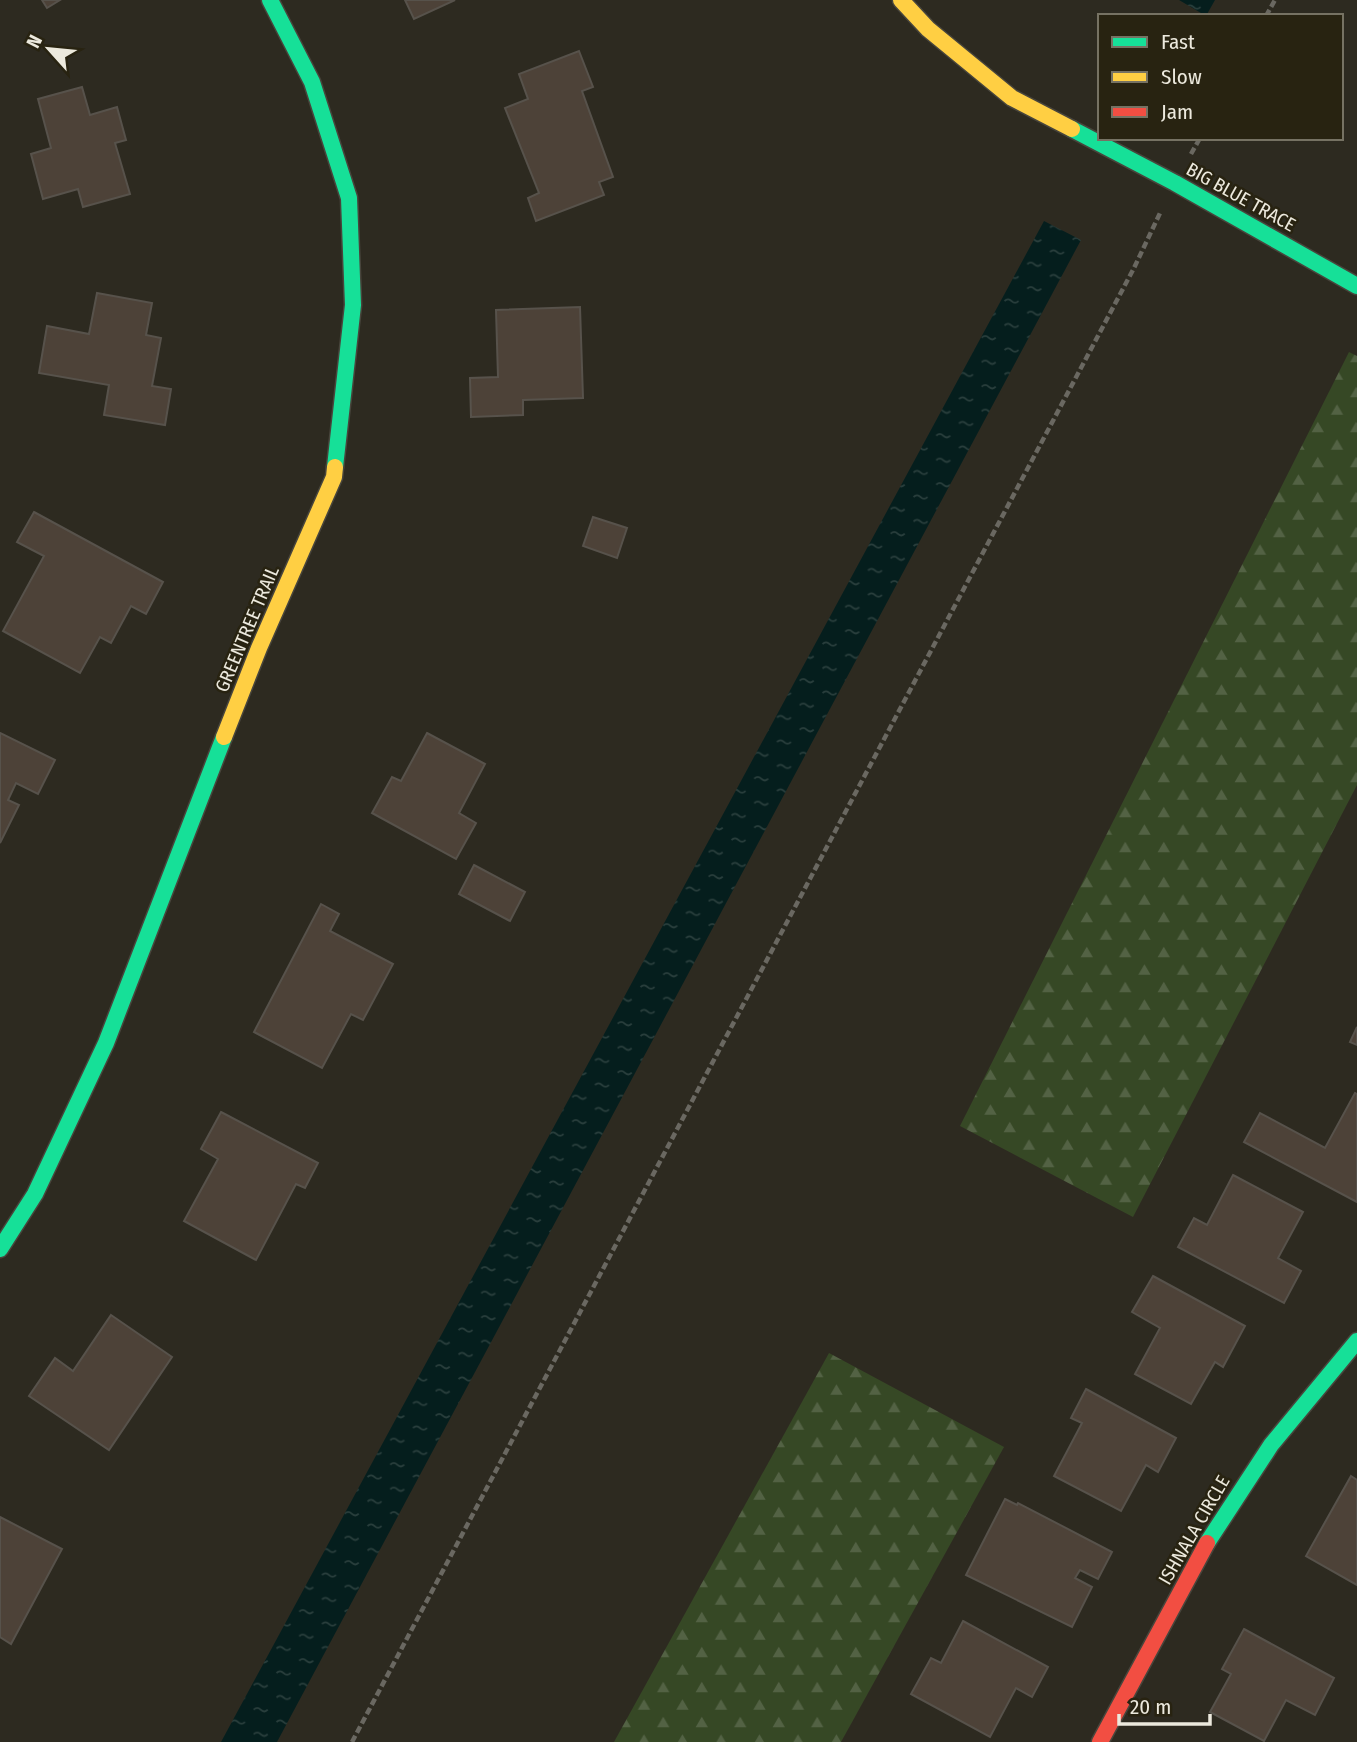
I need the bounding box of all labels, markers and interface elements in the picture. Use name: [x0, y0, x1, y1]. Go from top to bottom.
north arrow: [14, 14, 84, 84]
legend: [1098, 14, 1343, 140]
text: Fast: [1161, 29, 1195, 55]
text: N: [21, 31, 47, 52]
text: Slow: [1161, 64, 1202, 90]
text: Jam: [1161, 99, 1193, 125]
street label: BIG BLUE TRACE: [1182, 158, 1300, 236]
street label: GREENTREE TRAIL: [210, 562, 284, 695]
street label: ISHNALA CIRCLE: [1154, 1471, 1235, 1589]
scale bar: [1119, 1682, 1210, 1726]
text: 20 m: [1130, 1694, 1171, 1720]

